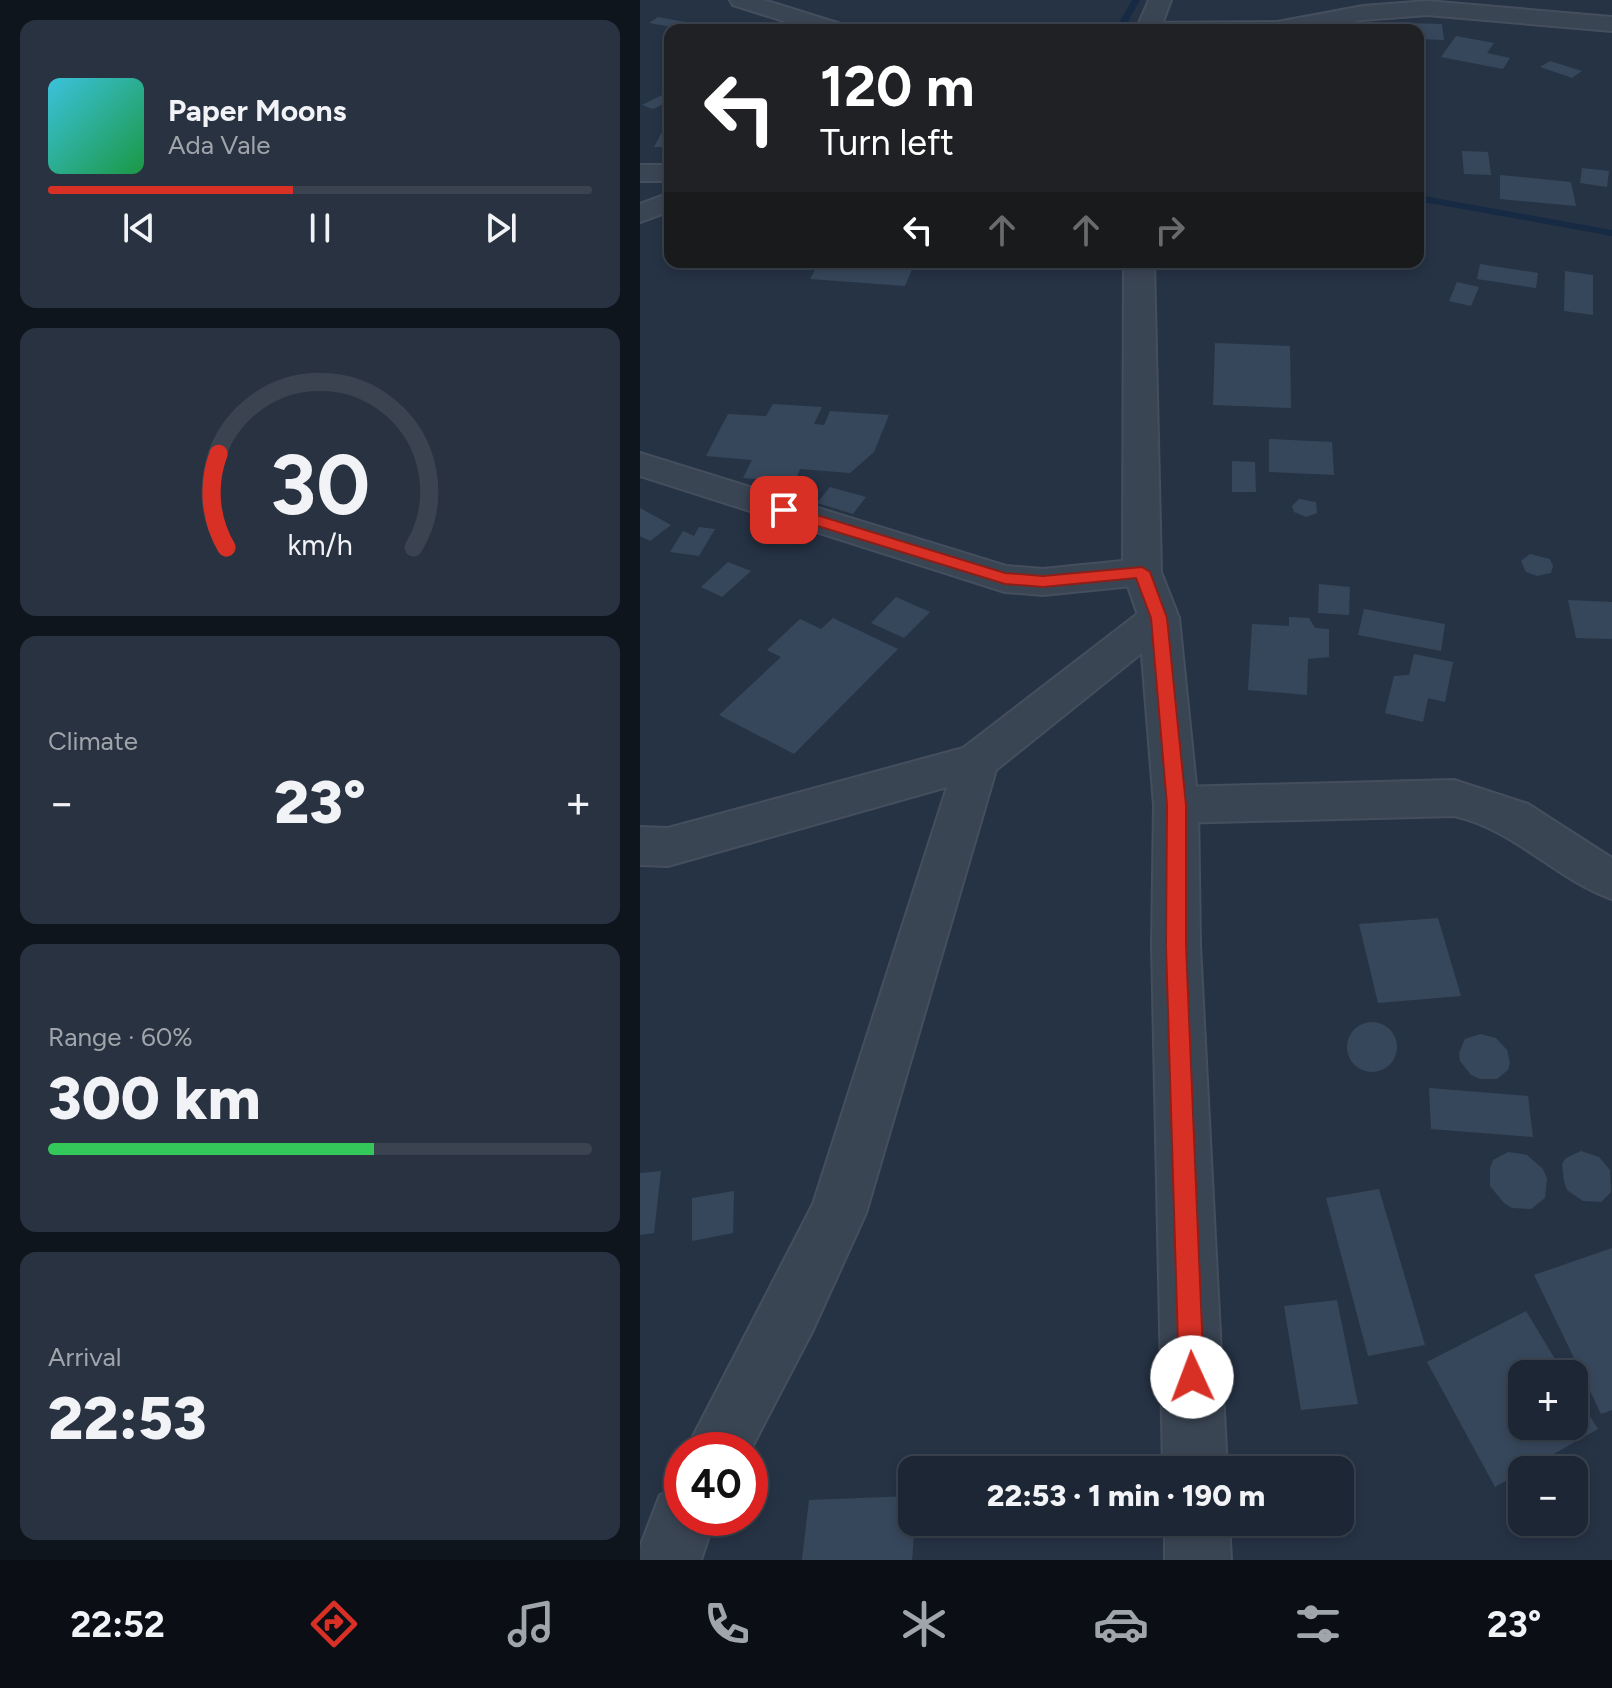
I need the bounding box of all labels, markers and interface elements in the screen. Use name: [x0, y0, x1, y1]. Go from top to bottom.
text: 120 m: [820, 53, 975, 120]
icon: left: [688, 56, 792, 160]
text: Paper Moons: [168, 92, 347, 129]
text: Turn left: [820, 121, 954, 164]
text: Ada Vale: [168, 129, 271, 161]
icon: previous: [117, 206, 161, 250]
icon: pause: [298, 206, 342, 250]
icon: next: [479, 206, 523, 250]
icon: left: [896, 208, 940, 252]
icon: ahead: [980, 208, 1024, 252]
icon: ahead: [1064, 208, 1108, 252]
icon: right: [1148, 208, 1192, 252]
text: 30: [270, 435, 370, 535]
pin: [750, 476, 818, 544]
icon: arrive: [762, 488, 806, 532]
text: km/h: [287, 528, 353, 562]
text: Climate: [48, 725, 138, 757]
text: 23°: [274, 766, 366, 838]
text: −: [48, 776, 75, 829]
text: +: [565, 776, 592, 829]
text: Range · 60%: [48, 1021, 193, 1053]
text: 300 km: [48, 1062, 261, 1134]
position arrow: [1150, 1335, 1234, 1419]
text: Arrival: [48, 1341, 121, 1373]
map controls: [1508, 1360, 1588, 1536]
button: +: [1508, 1360, 1588, 1440]
text: 22:53: [48, 1382, 207, 1454]
speed limit sign: 40: [664, 1432, 768, 1536]
button: −: [1508, 1456, 1588, 1536]
text: 22:53 · 1 min · 190 m: [987, 1477, 1265, 1514]
icon: directions: [306, 1596, 362, 1652]
icon: music: [503, 1596, 559, 1652]
icon: phone: [699, 1596, 755, 1652]
icon: climate: [896, 1596, 952, 1652]
icon: car: [1093, 1596, 1149, 1652]
icon: filters: [1290, 1596, 1346, 1652]
text: 22:52: [70, 1603, 165, 1646]
text: 23°: [1487, 1603, 1541, 1646]

